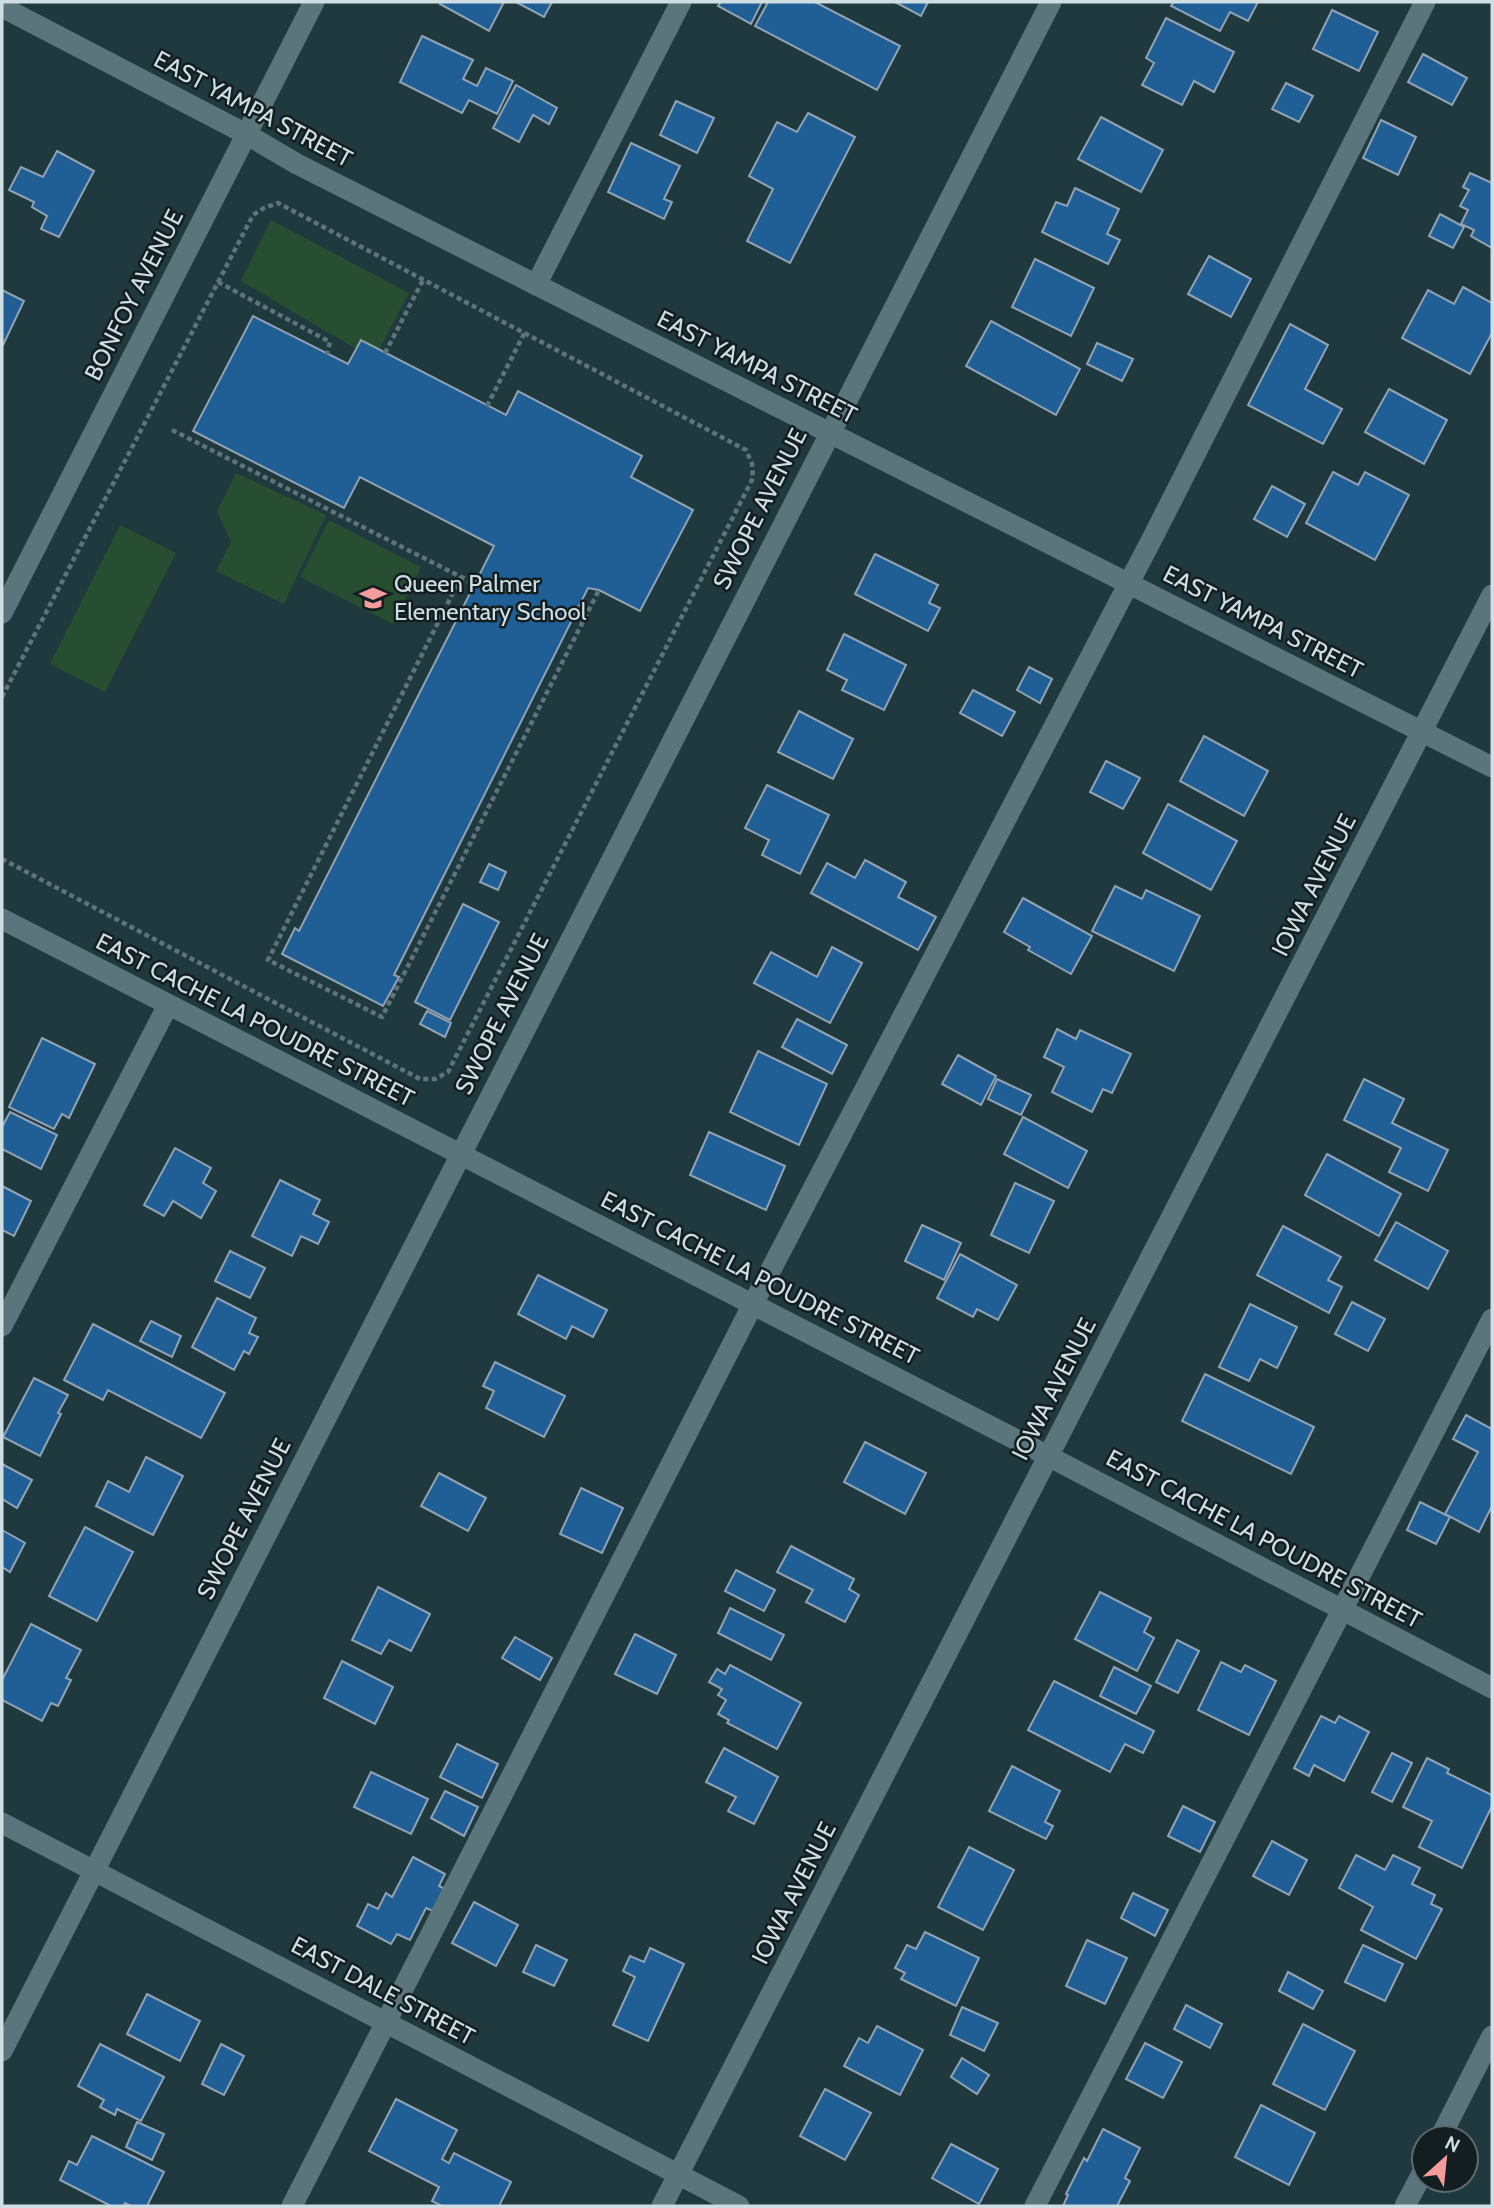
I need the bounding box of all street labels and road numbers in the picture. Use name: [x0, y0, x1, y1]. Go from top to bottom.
street label: EAST YAMPA STREET: [149, 44, 357, 173]
street label: BONFOY AVENUE: [78, 204, 189, 385]
street label: EAST YAMPA STREET: [653, 304, 862, 430]
street label: SWOPE AVENUE: [707, 424, 813, 594]
street label: EAST YAMPA STREET: [1159, 559, 1368, 685]
street label: IOWA AVENUE: [1265, 809, 1362, 961]
street label: EAST CACHE LA POUDRE STREET: [91, 926, 419, 1113]
street label: SWOPE AVENUE: [449, 929, 555, 1099]
street label: EAST CACHE LA POUDRE STREET: [596, 1184, 924, 1371]
street label: IOWA AVENUE: [1005, 1313, 1102, 1465]
street label: SWOPE AVENUE: [191, 1434, 297, 1604]
street label: EAST CACHE LA POUDRE STREET: [1102, 1443, 1427, 1634]
street label: IOWA AVENUE: [745, 1817, 842, 1969]
street label: EAST DALE STREET: [287, 1930, 480, 2051]

